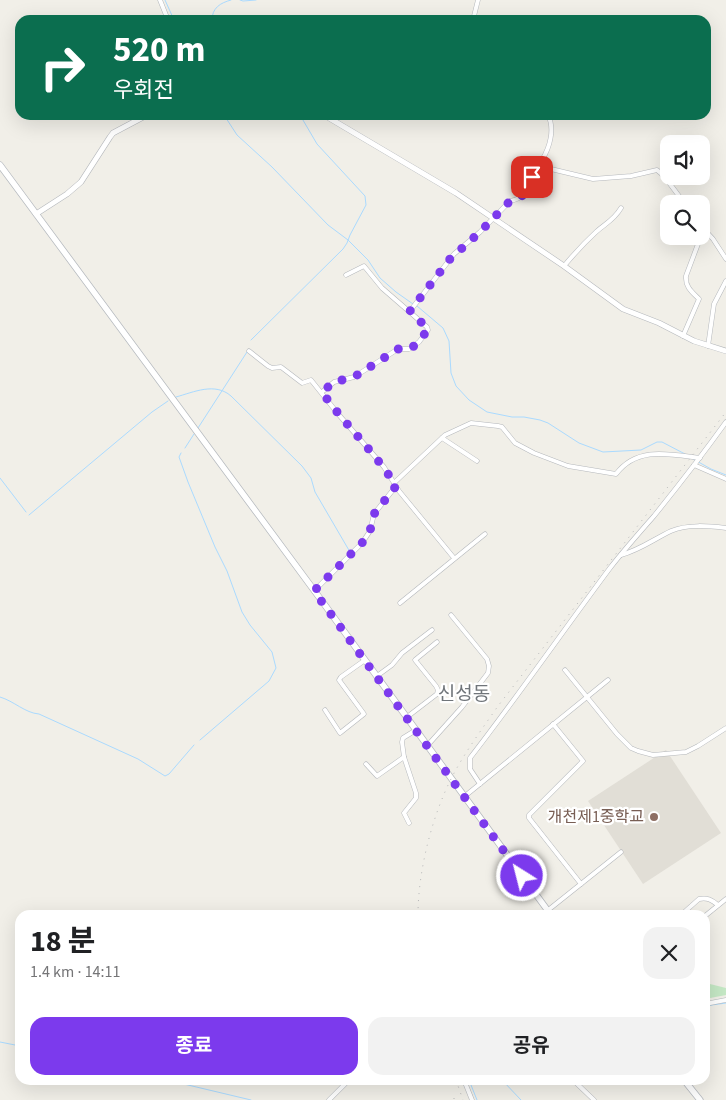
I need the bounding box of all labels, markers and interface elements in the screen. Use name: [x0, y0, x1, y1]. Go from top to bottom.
text: 520 m: [113, 25, 205, 75]
icon: right: [30, 35, 95, 100]
text: 우회전: [113, 74, 174, 106]
map controls: [660, 135, 710, 245]
button: sound: [660, 135, 710, 185]
pin: [511, 156, 553, 198]
icon: arrive: [518, 163, 546, 191]
button: search: [660, 195, 710, 245]
district label: 신성동: [438, 681, 490, 708]
place label: 개천제1중학교: [548, 806, 644, 828]
marker: 개천제1중학교: [648, 811, 660, 823]
position arrow: [495, 849, 547, 901]
text: 18 분: [30, 920, 95, 963]
button: close: [643, 927, 695, 979]
text: 1.4 km · 14:11: [30, 961, 120, 983]
button: 종료: [30, 1017, 358, 1075]
button: 공유: [368, 1017, 695, 1075]

